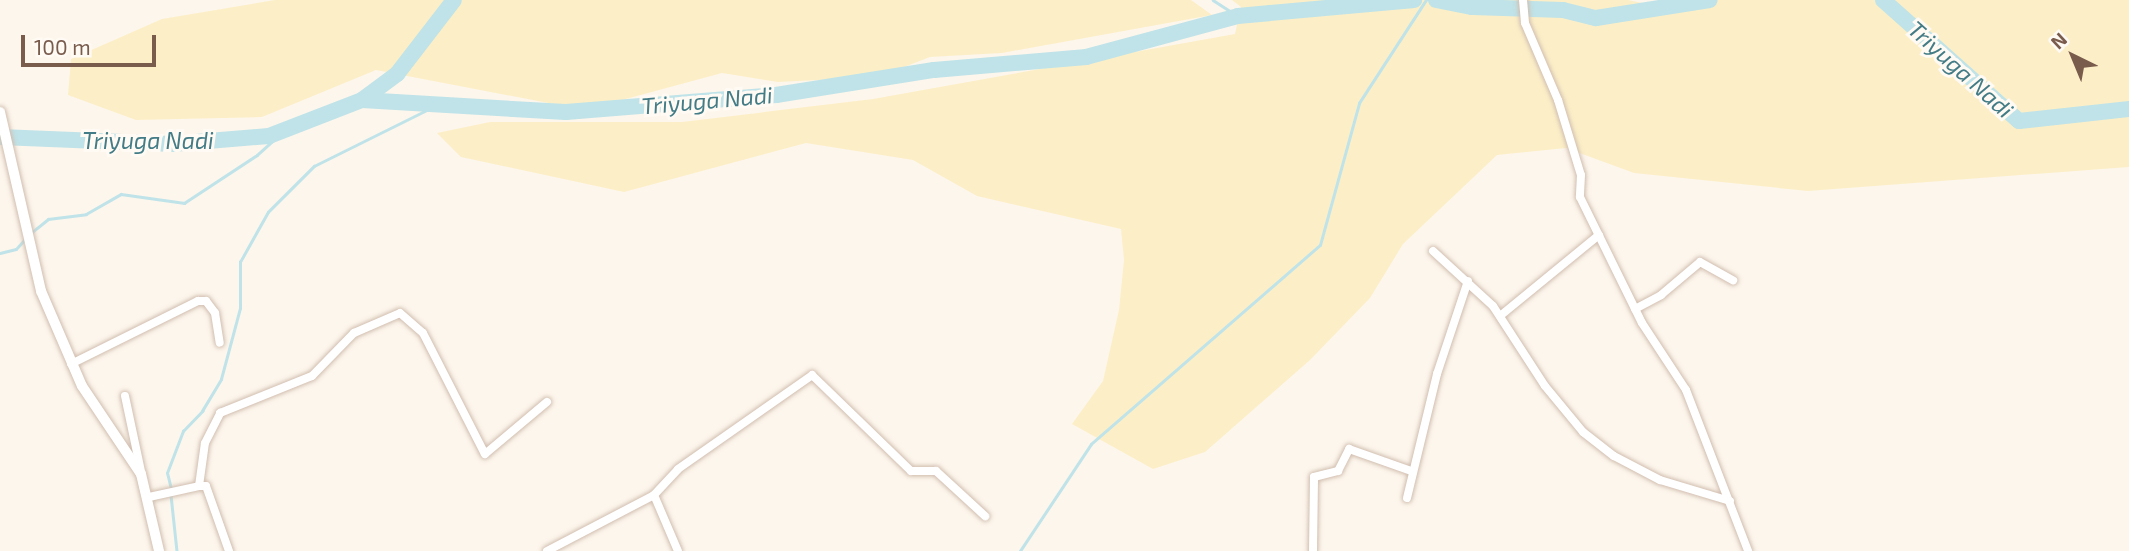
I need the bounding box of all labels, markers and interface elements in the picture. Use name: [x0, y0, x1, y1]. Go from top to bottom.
water label: Triyuga Nadi: [1903, 15, 2019, 123]
scale bar: [24, 21, 159, 65]
north arrow: [2038, 21, 2108, 91]
text: N: [2045, 27, 2071, 53]
text: 100 m: [34, 34, 91, 59]
water label: Triyuga Nadi: [640, 81, 774, 119]
water label: Triyuga Nadi: [82, 126, 214, 154]

